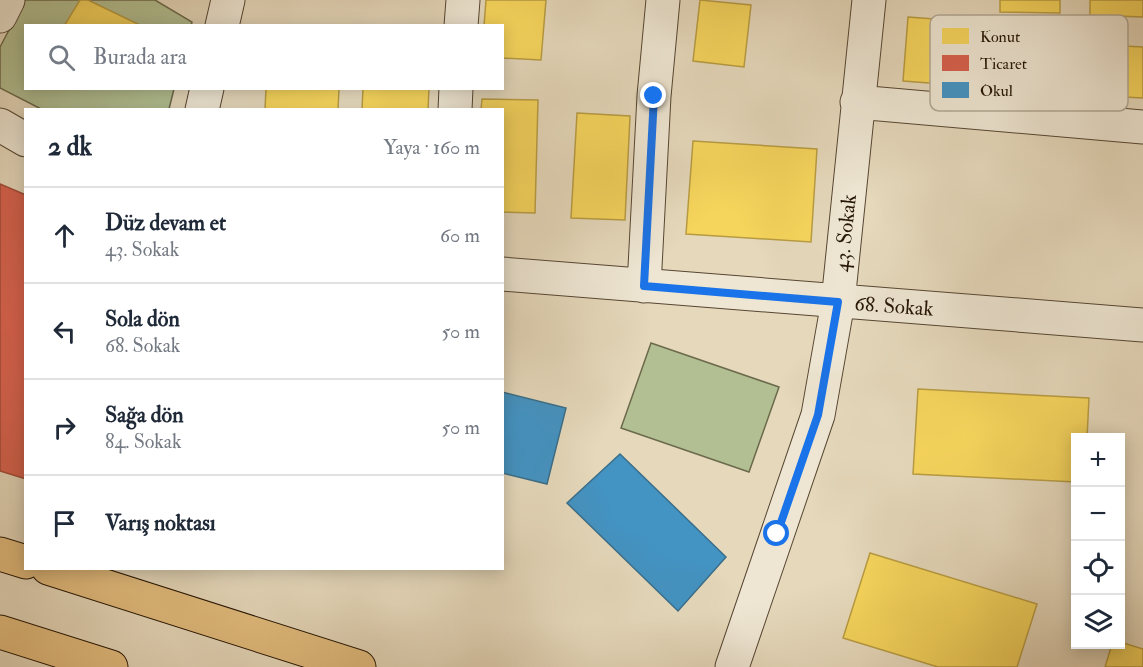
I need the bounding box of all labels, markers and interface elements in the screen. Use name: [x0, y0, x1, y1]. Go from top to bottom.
legend: [930, 15, 1128, 111]
search box: [24, 24, 504, 90]
text: Konut: [980, 27, 1020, 47]
icon: search: [45, 41, 78, 74]
text: Burada ara: [93, 43, 187, 71]
text: Ticaret: [980, 54, 1027, 74]
text: Okul: [980, 81, 1013, 101]
route end: [640, 82, 666, 108]
text: 2 dk: [48, 131, 92, 163]
text: Yaya · 160 m: [384, 135, 480, 160]
street label: 43. Sokak: [828, 193, 863, 273]
text: Düz devam et: [105, 209, 226, 237]
icon: ahead: [48, 219, 81, 252]
text: 60 m: [440, 223, 480, 248]
text: 43. Sokak: [105, 237, 179, 262]
street label: 68. Sokak: [854, 290, 934, 323]
text: Sola dön: [105, 305, 180, 333]
icon: left: [48, 315, 81, 348]
text: 50 m: [441, 319, 480, 344]
text: 68. Sokak: [105, 333, 180, 358]
text: Sağa dön: [105, 401, 184, 429]
icon: right: [48, 411, 81, 444]
text: 50 m: [441, 415, 480, 440]
text: 84. Sokak: [105, 429, 182, 454]
map controls: [1071, 433, 1125, 649]
button: +: [1071, 433, 1125, 487]
button: −: [1071, 487, 1125, 541]
icon: arrive: [48, 507, 81, 540]
text: Varış noktası: [105, 509, 216, 537]
route start: [763, 520, 789, 546]
button: locate: [1071, 541, 1125, 595]
button: layers: [1071, 595, 1125, 649]

